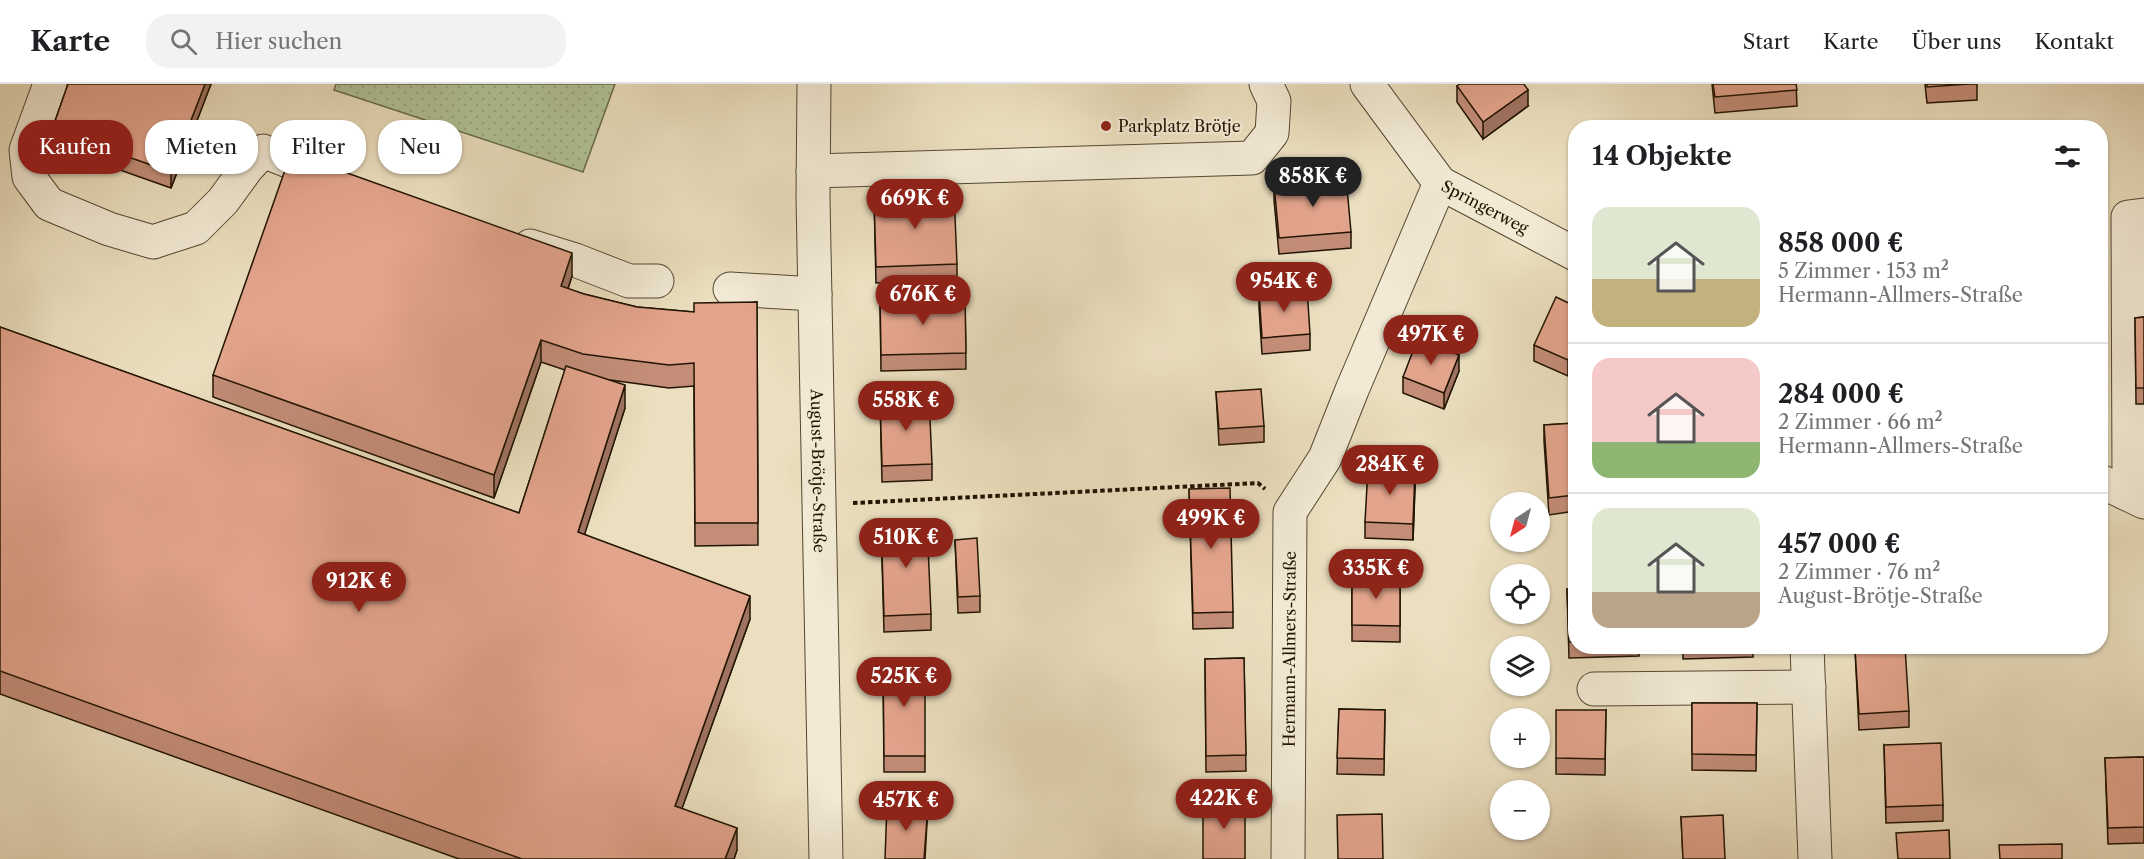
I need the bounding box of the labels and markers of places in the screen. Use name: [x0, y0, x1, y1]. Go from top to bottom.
place label: Parkplatz Brötje: [1118, 116, 1241, 136]
marker: Parkplatz Brötje: [1099, 119, 1113, 133]
pin: 858K €: [1264, 157, 1362, 208]
pin: 669K €: [866, 179, 964, 230]
pin: 954K €: [1235, 262, 1333, 313]
pin: 676K €: [874, 275, 972, 326]
pin: 497K €: [1382, 315, 1480, 366]
pin: 558K €: [857, 381, 955, 432]
pin: 284K €: [1341, 445, 1439, 496]
pin: 499K €: [1162, 499, 1260, 550]
pin: 510K €: [857, 518, 955, 569]
pin: 335K €: [1327, 549, 1425, 600]
pin: 912K €: [310, 562, 408, 613]
pin: 525K €: [855, 657, 953, 708]
pin: 422K €: [1175, 779, 1273, 830]
pin: 457K €: [857, 781, 955, 832]

